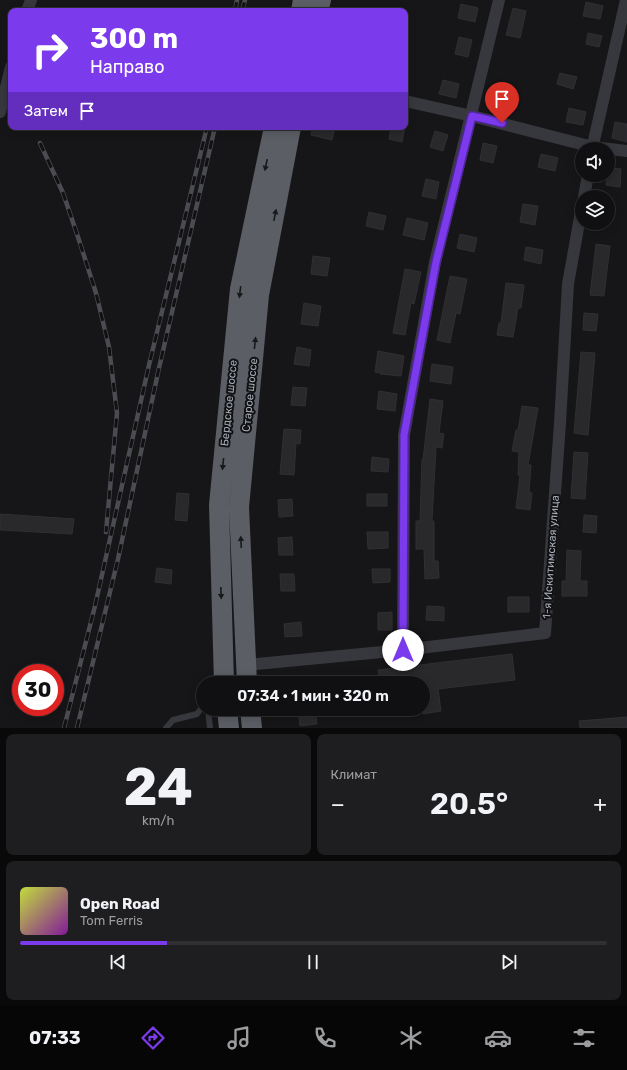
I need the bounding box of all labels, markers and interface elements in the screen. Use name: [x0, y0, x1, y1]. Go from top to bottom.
text: 300 m: [90, 22, 178, 55]
icon: right: [24, 24, 76, 76]
text: Направо: [90, 56, 165, 78]
pin: [485, 82, 519, 123]
icon: arrive: [491, 88, 513, 110]
icon: arrive: [76, 100, 98, 122]
text: Затем: [24, 102, 68, 120]
map controls: [575, 142, 615, 230]
button: sound: [575, 142, 615, 182]
one-way arrow: [263, 159, 269, 171]
button: layers: [575, 190, 615, 230]
one-way arrow: [272, 209, 278, 221]
one-way arrow: [237, 286, 243, 298]
one-way arrow: [251, 337, 258, 349]
street label: Старое шоссе: [240, 358, 260, 432]
street label: Бердское шоссе: [218, 359, 240, 447]
one-way arrow: [220, 458, 226, 470]
street label: 1-я Искитимская улица: [540, 495, 562, 619]
one-way arrow: [237, 536, 244, 548]
one-way arrow: [218, 587, 225, 599]
position arrow: [382, 629, 424, 671]
speed limit sign: 30: [12, 664, 64, 716]
text: 07:34 · 1 мин · 320 m: [237, 687, 389, 705]
text: 24: [124, 756, 193, 818]
text: Климат: [331, 767, 377, 782]
text: 20.5°: [430, 786, 508, 822]
text: −: [331, 791, 345, 818]
text: +: [593, 791, 607, 818]
text: km/h: [142, 813, 174, 828]
text: Open Road: [80, 895, 160, 913]
text: Tom Ferris: [80, 913, 143, 928]
icon: previous: [107, 951, 129, 973]
icon: pause: [302, 951, 324, 973]
icon: next: [498, 951, 520, 973]
icon: directions: [139, 1024, 167, 1052]
icon: music: [225, 1024, 253, 1052]
icon: phone: [311, 1024, 339, 1052]
icon: climate: [397, 1024, 425, 1052]
icon: car: [484, 1024, 512, 1052]
icon: filters: [570, 1024, 598, 1052]
text: 07:33: [29, 1027, 81, 1049]

